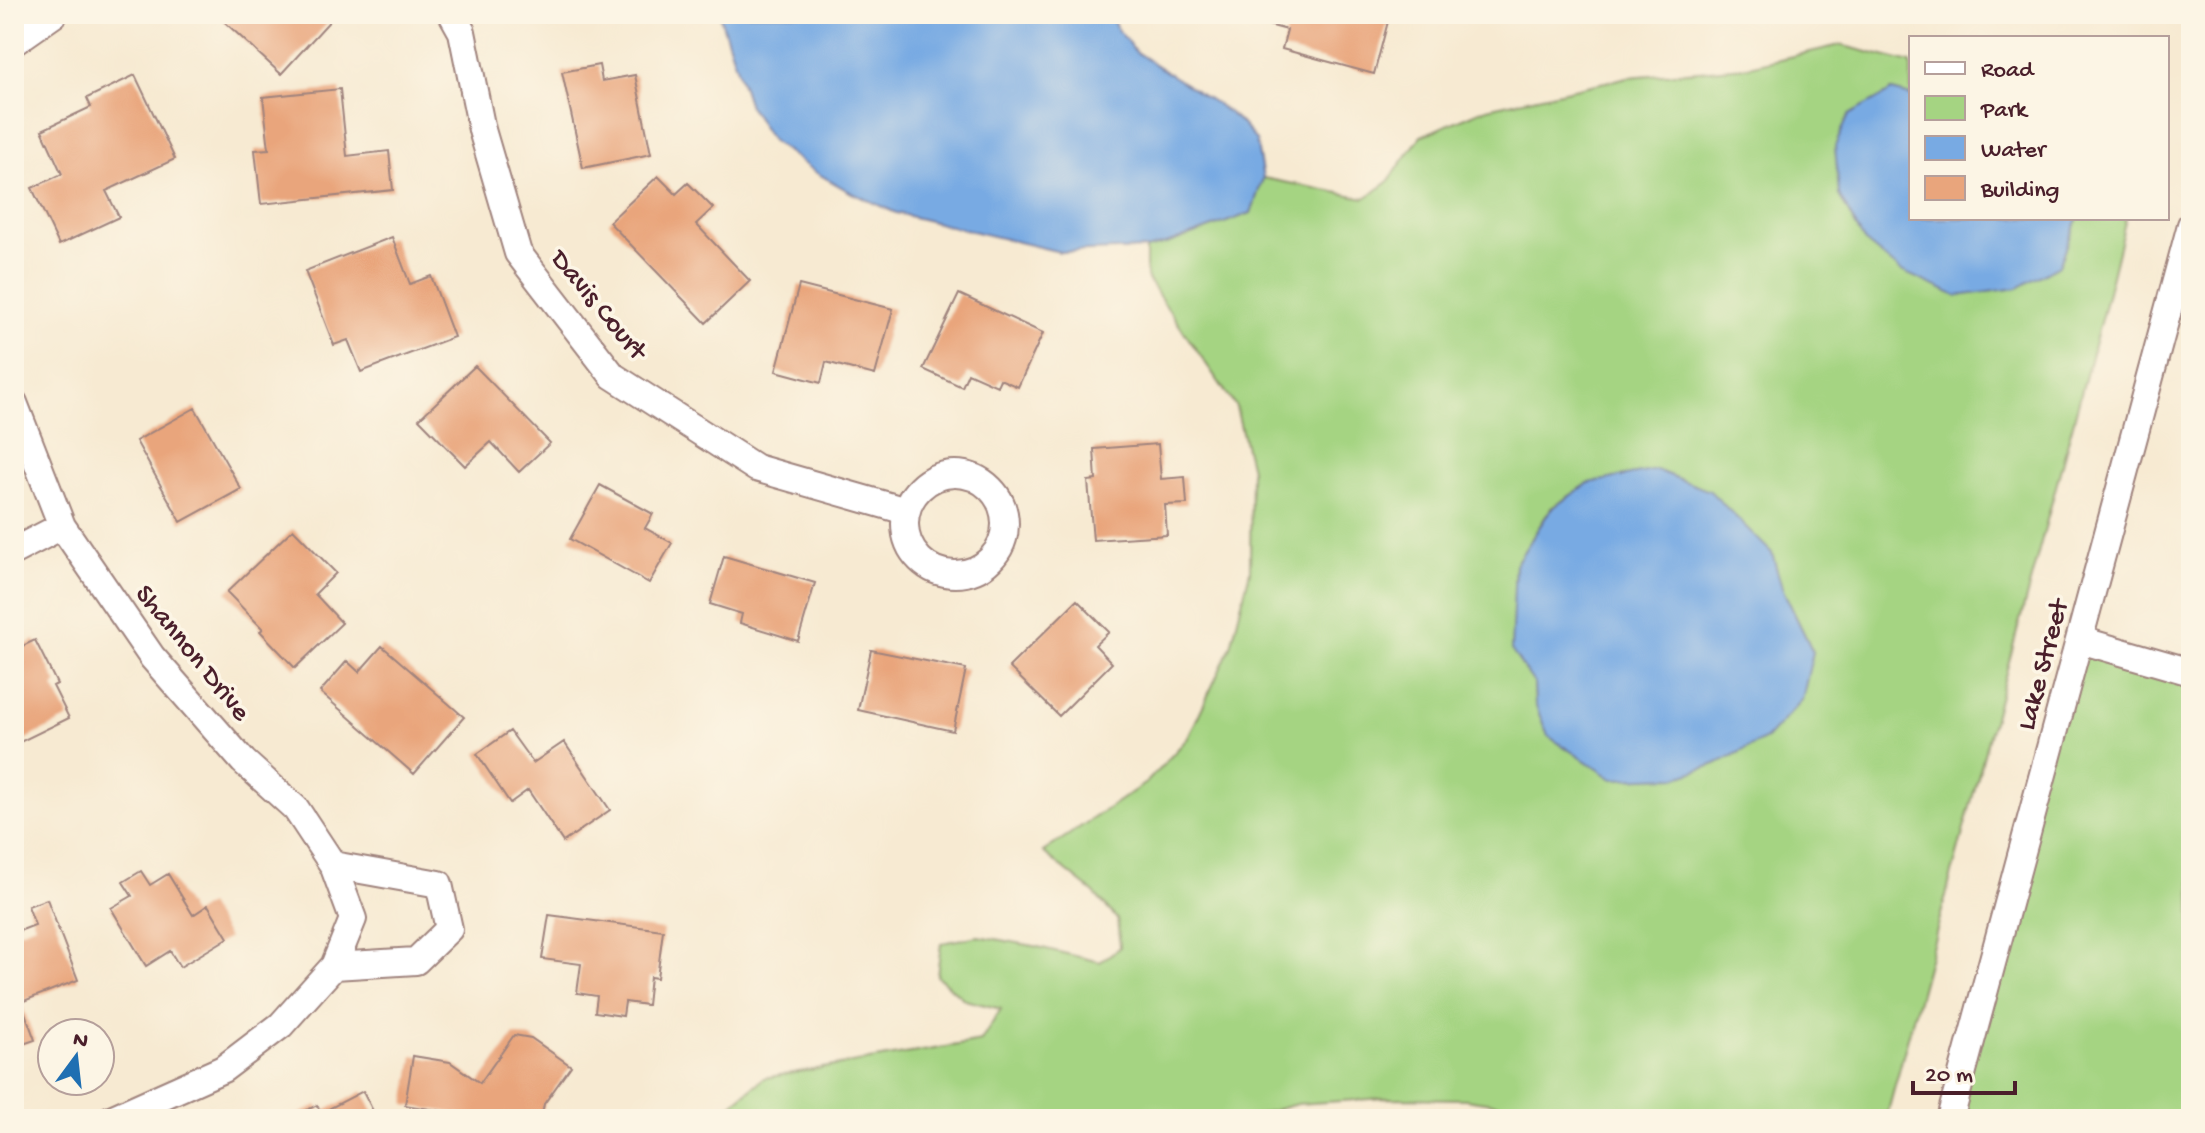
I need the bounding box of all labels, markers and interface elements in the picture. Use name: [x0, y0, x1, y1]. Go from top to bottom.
legend: [1909, 36, 2169, 220]
text: Road: [1981, 57, 2035, 86]
text: Park: [1980, 97, 2029, 126]
text: Water: [1981, 137, 2048, 166]
text: Building: [1980, 177, 2059, 206]
street label: Davis Court: [541, 243, 655, 370]
street label: Shannon Drive: [127, 579, 257, 729]
street label: Lake Street: [2011, 594, 2078, 734]
north arrow: [36, 1017, 116, 1097]
text: N: [70, 1027, 90, 1056]
scale bar: [1913, 1045, 2015, 1095]
text: 20 m: [1925, 1062, 1973, 1091]

